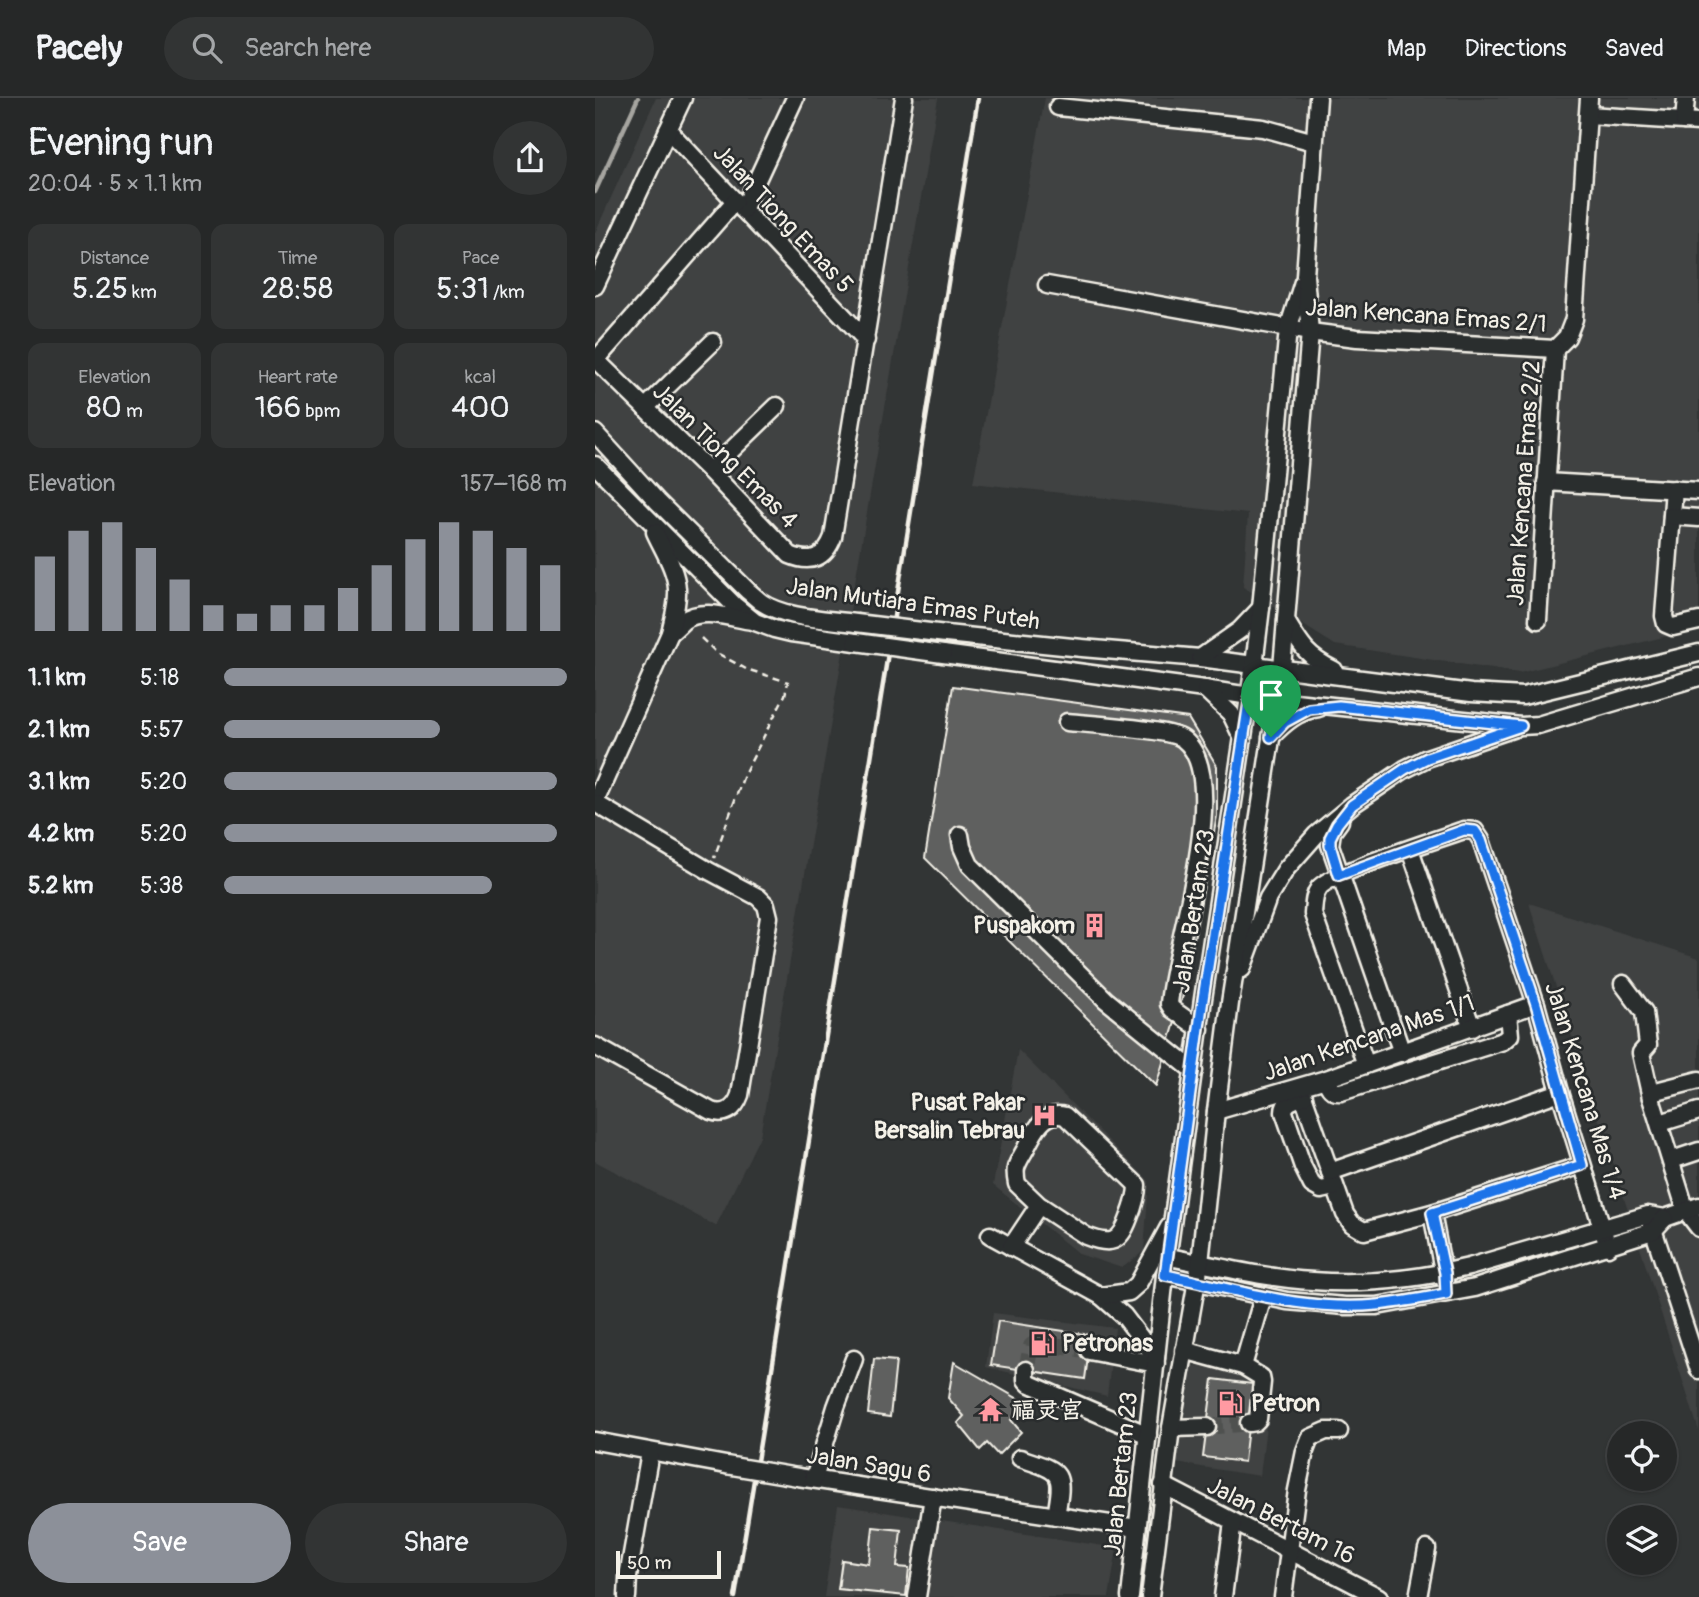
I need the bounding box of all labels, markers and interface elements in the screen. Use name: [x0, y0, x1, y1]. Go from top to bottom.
search box: [164, 17, 654, 80]
text: Pacely: [35, 28, 122, 69]
icon: search: [188, 29, 226, 67]
text: Search here: [244, 32, 371, 64]
text: Map: [1387, 34, 1427, 63]
text: Directions: [1465, 34, 1566, 63]
text: Saved: [1604, 34, 1664, 63]
text: Evening run: [28, 119, 214, 167]
button: share: [493, 121, 567, 195]
street label: Jalan Tiong Emas 5: [707, 139, 859, 299]
text: 20:04 · 5 × 1.1 km: [28, 169, 202, 198]
text: Distance: [80, 246, 149, 270]
text: Time: [278, 246, 317, 270]
text: Pace: [462, 246, 499, 270]
text: 5.25: [72, 270, 128, 307]
text: 28:58: [262, 270, 333, 307]
text: 5:31: [436, 270, 489, 307]
text: km: [128, 280, 157, 304]
text: /km: [489, 280, 525, 304]
street label: Jalan Kencana Emas 2/1: [1304, 293, 1548, 339]
street label: Jalan Kencana Emas 2/2: [1501, 359, 1547, 607]
text: Elevation: [78, 365, 151, 389]
text: Heart rate: [257, 365, 338, 389]
text: kcal: [465, 365, 496, 389]
street label: Jalan Tiong Emas 4: [646, 377, 804, 535]
text: 80: [86, 389, 122, 426]
text: 166: [255, 389, 301, 426]
text: 400: [451, 389, 510, 426]
text: m: [122, 399, 143, 423]
text: bpm: [301, 399, 340, 423]
text: Elevation: [28, 469, 116, 498]
text: 157–168 m: [460, 469, 567, 498]
street label: Jalan Mutiara Emas Puteh: [784, 572, 1042, 636]
text: 1.1 km: [28, 663, 86, 692]
text: 5:18: [140, 663, 179, 692]
pin: [1241, 665, 1301, 737]
icon: arrive: [1252, 676, 1290, 714]
text: 2.1 km: [28, 715, 90, 744]
text: 5:57: [140, 715, 183, 744]
text: 3.1 km: [28, 767, 90, 796]
text: 5:20: [140, 767, 187, 796]
text: 4.2 km: [28, 819, 94, 848]
text: 5:20: [140, 819, 187, 848]
street label: Jalan Bertam 23: [1167, 827, 1221, 995]
text: 5.2 km: [28, 871, 93, 900]
text: 5:38: [140, 871, 183, 900]
place label: Puspakom: [973, 911, 1075, 940]
building icon: Puspakom: [1081, 911, 1109, 939]
street label: Jalan Kencana Mas 1/4: [1538, 979, 1632, 1203]
street label: Jalan Kencana Mas 1/1: [1260, 988, 1478, 1088]
place label: Pusat Pakar Bersalin Tebrau: [874, 1088, 1025, 1145]
hospital icon: Pusat Pakar Bersalin Tebrau: [1031, 1102, 1059, 1130]
fuel station icon: Petronas: [1028, 1329, 1056, 1357]
place label: Petronas: [1062, 1329, 1153, 1358]
fuel station icon: Petron: [1217, 1389, 1245, 1417]
place label: Petron: [1251, 1389, 1320, 1418]
street label: Jalan Bertam 23: [1098, 1390, 1144, 1558]
temple icon: 福灵宫: [977, 1396, 1005, 1424]
place label: 福灵宫: [1011, 1396, 1083, 1425]
map controls: [1607, 1421, 1677, 1575]
button: locate: [1607, 1421, 1677, 1491]
street label: Jalan Sagu 6: [804, 1441, 934, 1489]
street label: Jalan Bertam 16: [1202, 1471, 1360, 1571]
button: Save: [28, 1503, 291, 1583]
button: Share: [305, 1503, 567, 1583]
button: layers: [1607, 1505, 1677, 1575]
scale bar: [616, 1548, 721, 1580]
text: 50 m: [627, 1551, 671, 1575]

